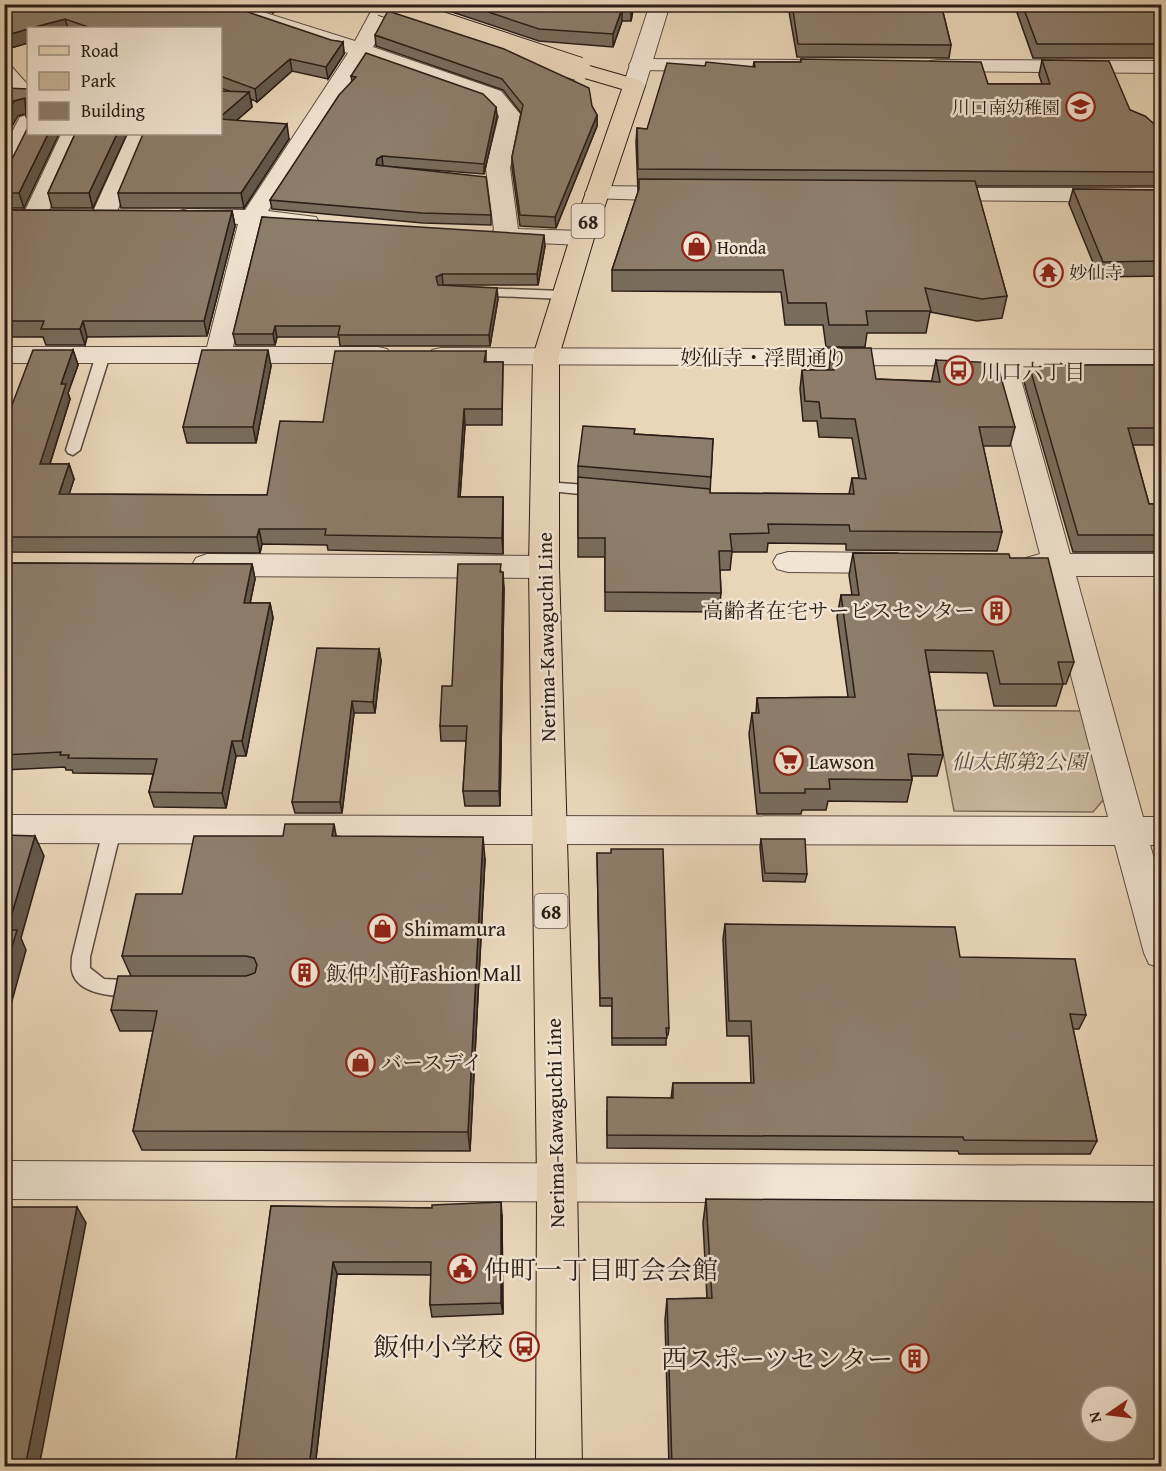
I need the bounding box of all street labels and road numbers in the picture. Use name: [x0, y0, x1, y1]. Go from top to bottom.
road number: 68: [572, 204, 604, 238]
street label: 妙仙寺・浮間通り: [680, 342, 848, 373]
street label: Nerima-Kawaguchi Line: [529, 532, 563, 742]
road number: 68: [534, 894, 568, 928]
street label: Nerima-Kawaguchi Line: [538, 1018, 572, 1228]

